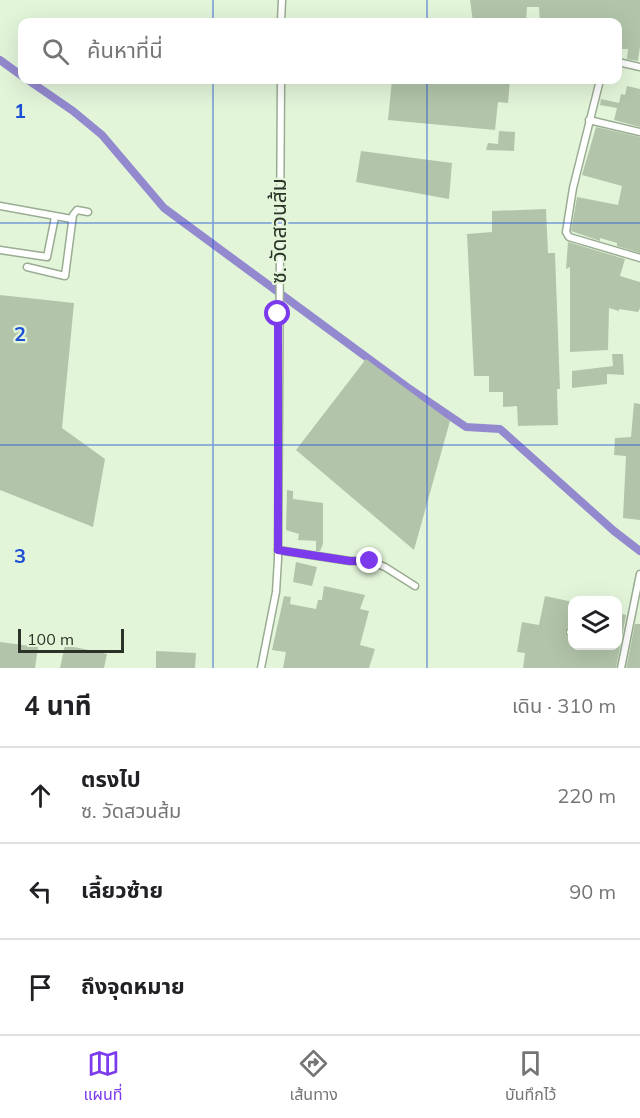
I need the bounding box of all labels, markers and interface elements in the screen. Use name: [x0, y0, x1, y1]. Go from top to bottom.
search box: [18, 18, 622, 84]
icon: search: [39, 35, 72, 68]
text: ค้นหาที่นี่: [87, 36, 163, 64]
text: 1: [14, 98, 26, 123]
street label: ซ. วัดสวนส้ม: [265, 178, 291, 284]
route start: [264, 300, 290, 326]
text: 2: [14, 321, 26, 346]
text: 3: [14, 543, 26, 568]
route end: [356, 547, 382, 573]
map controls: [568, 596, 622, 650]
button: layers: [568, 596, 622, 650]
scale bar: [18, 626, 124, 654]
text: 100 m: [27, 629, 74, 649]
text: 4 นาที: [24, 689, 92, 722]
text: เดิน · 310 m: [512, 693, 616, 718]
text: ตรงไป: [81, 765, 141, 793]
icon: ahead: [24, 779, 57, 812]
text: 220 m: [557, 783, 616, 808]
text: ซ. วัดสวนส้ม: [81, 798, 181, 823]
icon: left: [24, 875, 57, 908]
text: เลี้ยวซ้าย: [81, 876, 163, 904]
text: 90 m: [569, 879, 616, 904]
icon: arrive: [24, 971, 57, 1004]
text: ถึงจุดหมาย: [81, 972, 185, 1000]
tab: แผนที่: [84, 1047, 123, 1107]
tab: เส้นทาง: [290, 1047, 338, 1107]
tab: บันทึกไว้: [505, 1047, 556, 1107]

